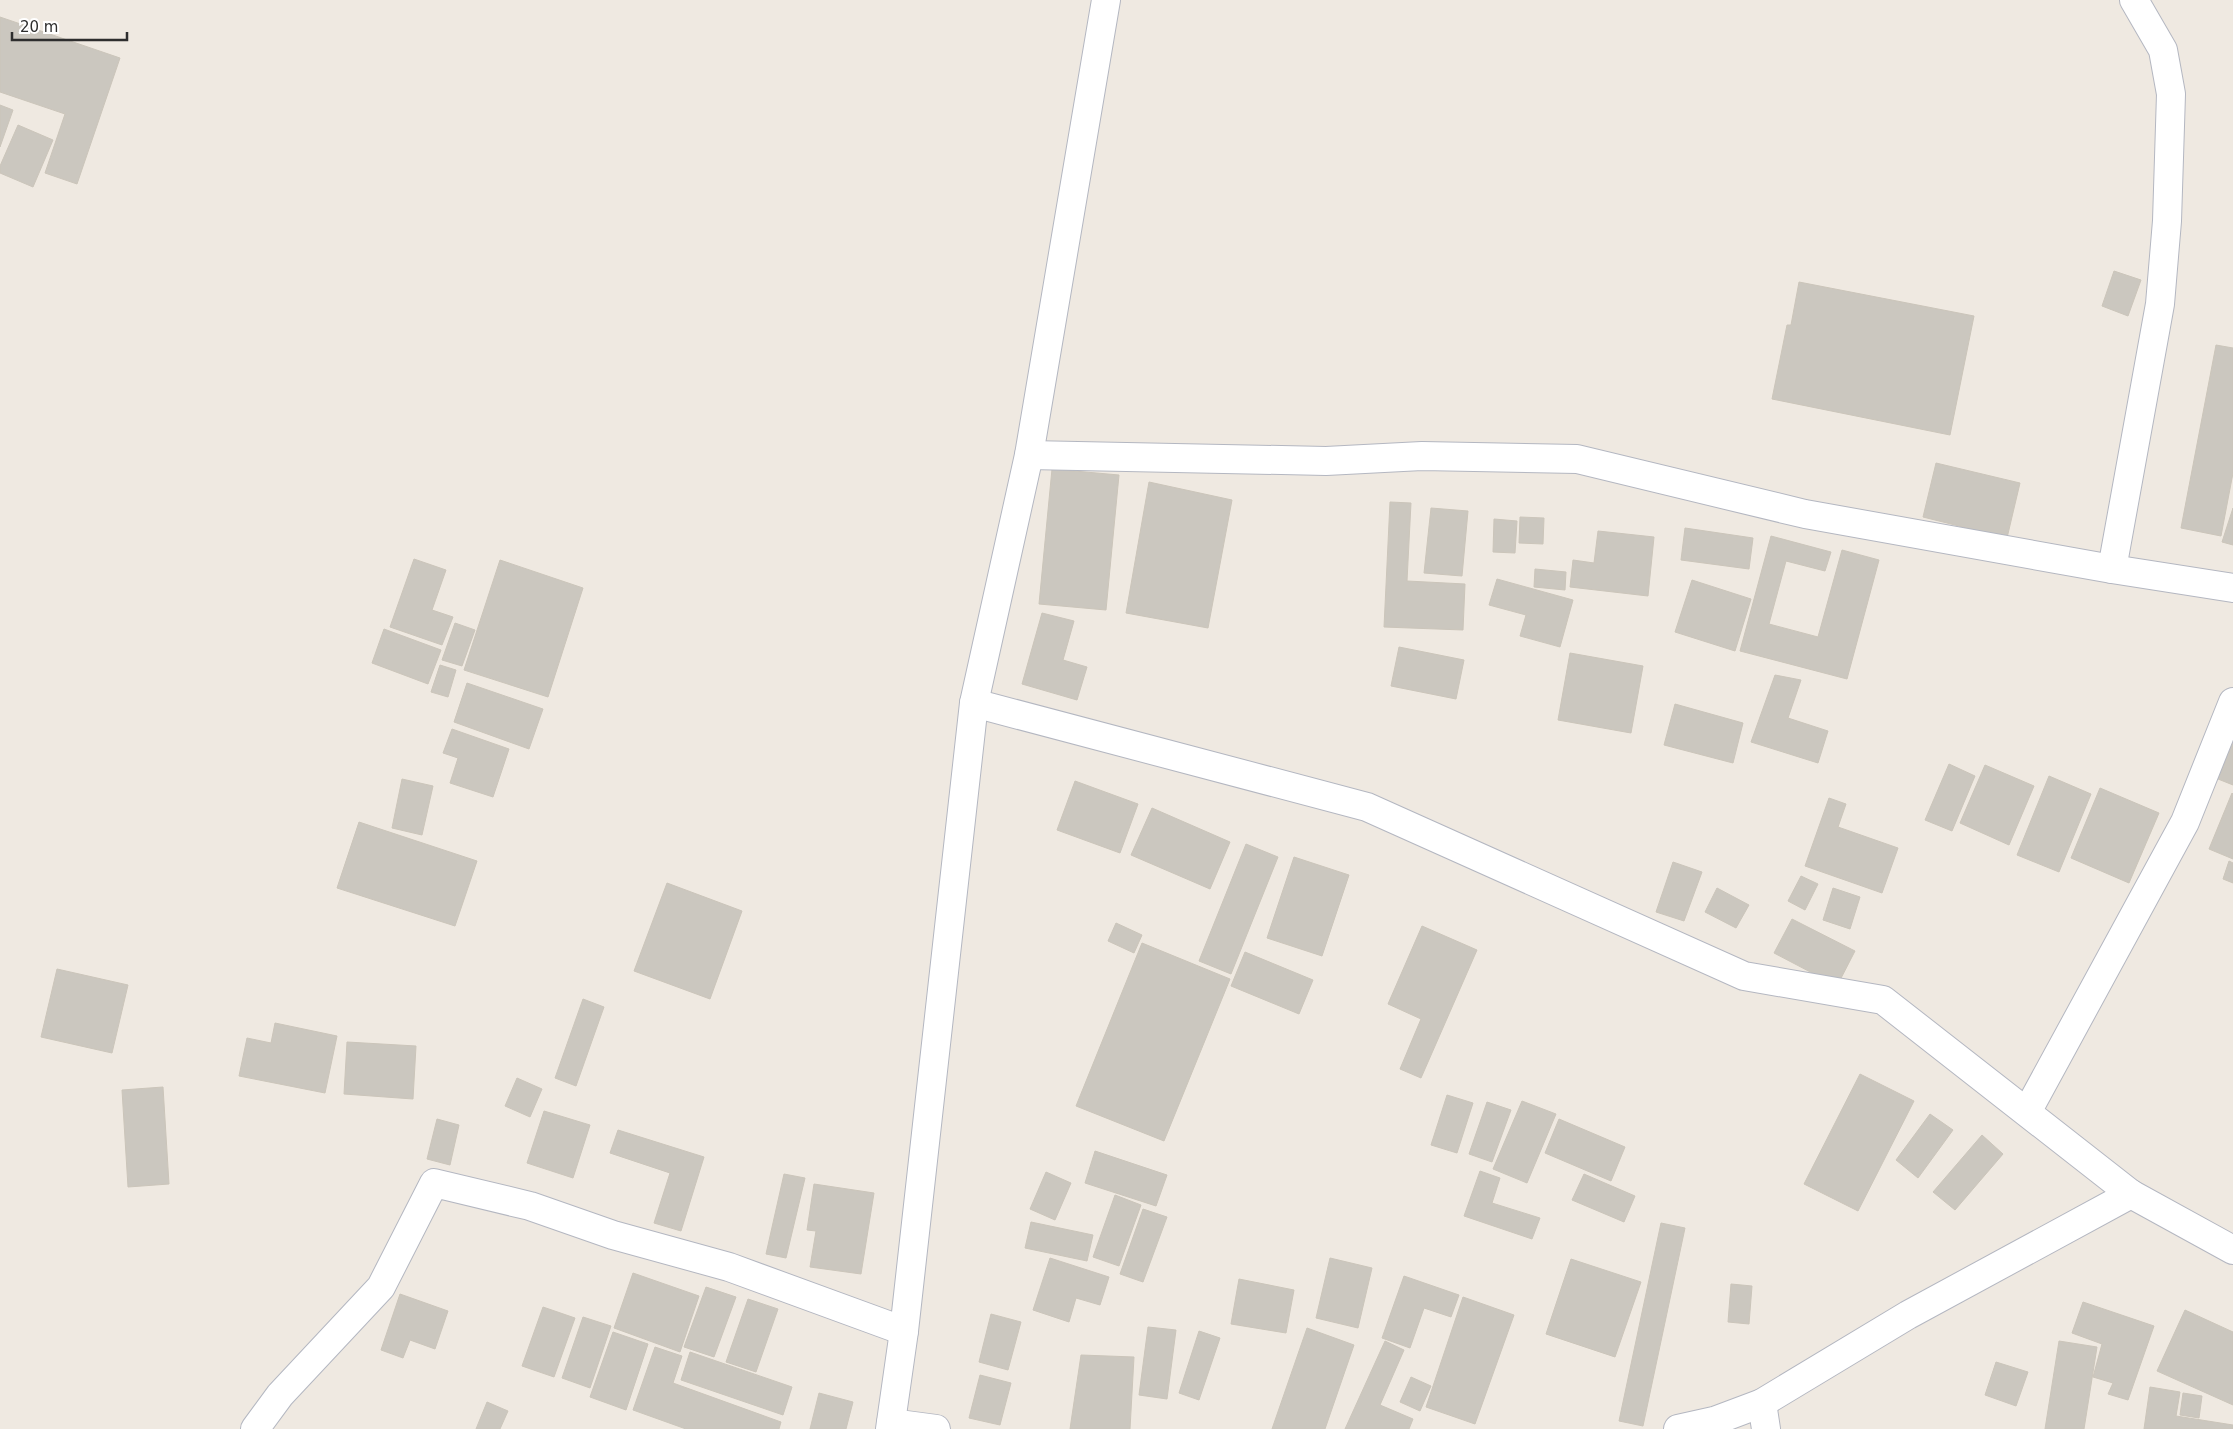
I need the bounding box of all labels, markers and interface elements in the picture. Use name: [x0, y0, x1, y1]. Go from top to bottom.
scale bar: [12, 10, 128, 42]
text: 20 m: [20, 18, 58, 36]

